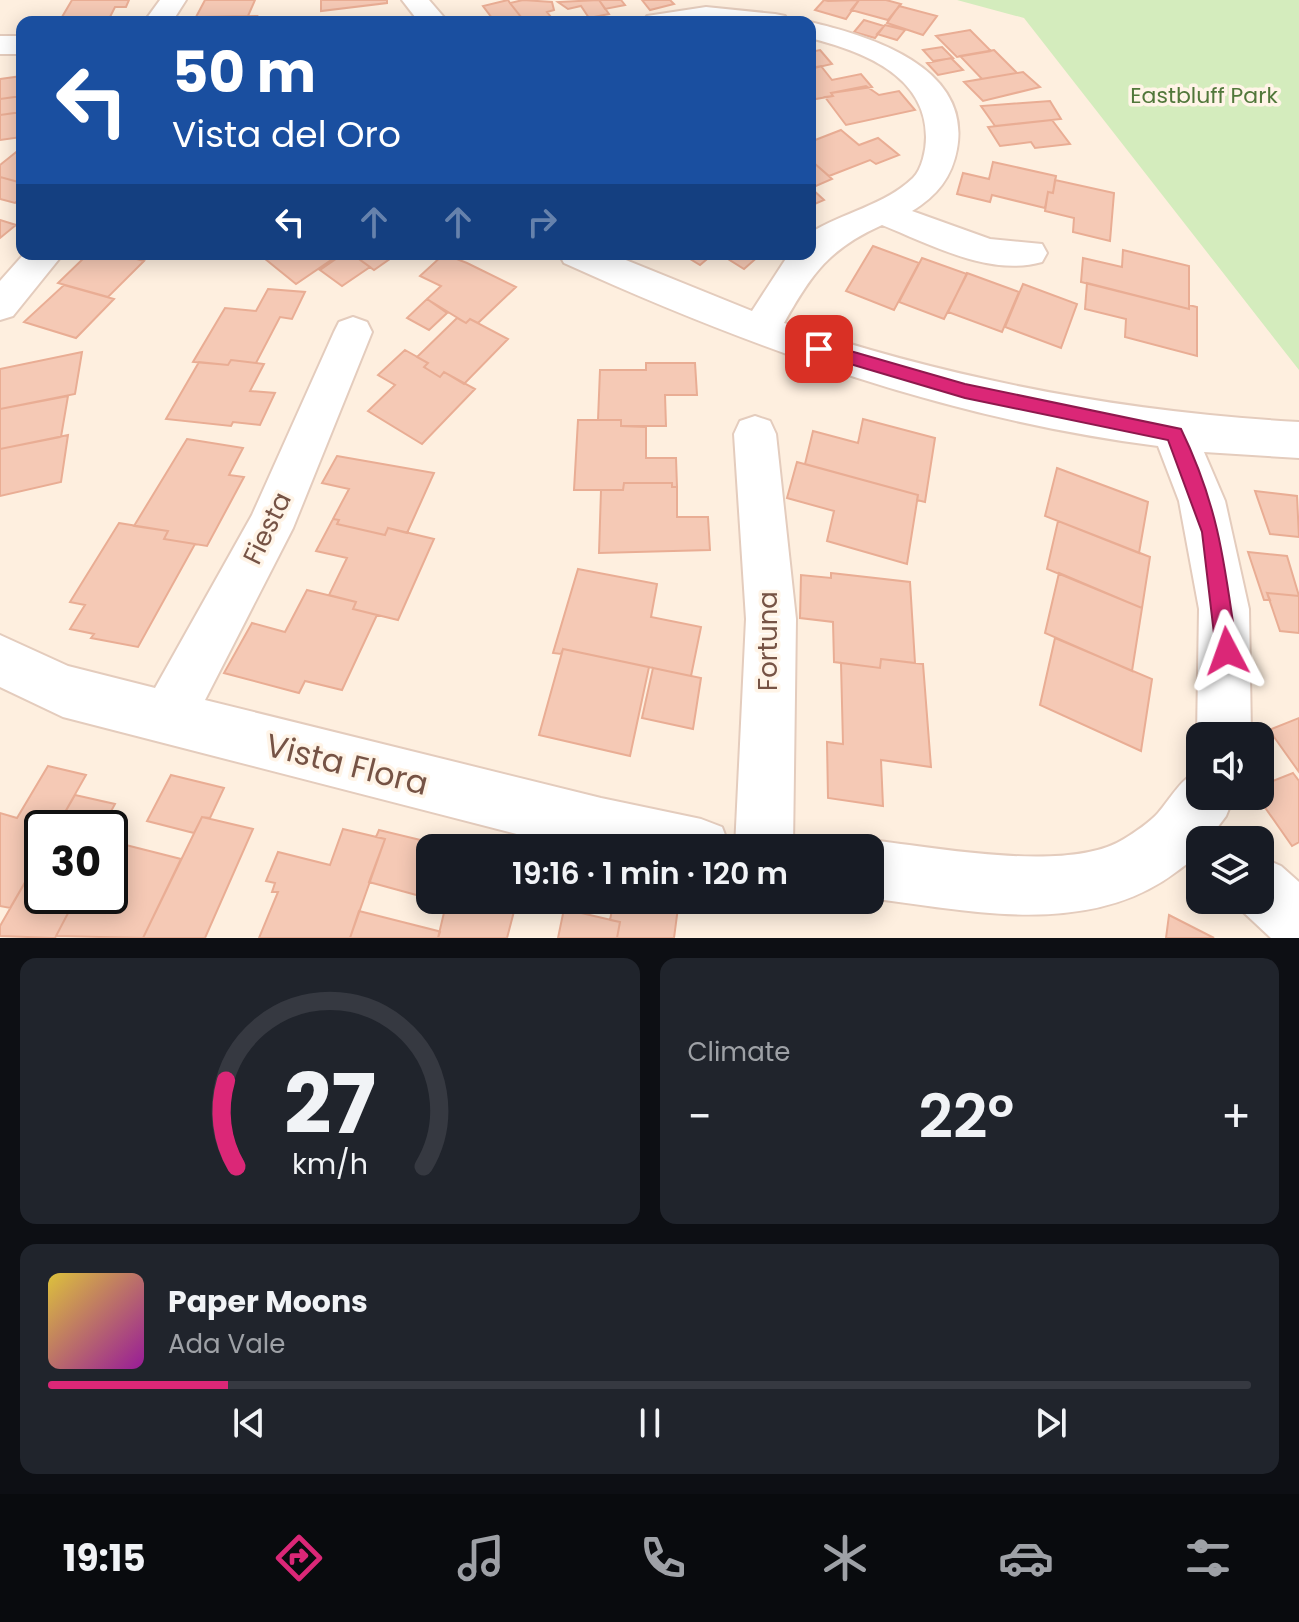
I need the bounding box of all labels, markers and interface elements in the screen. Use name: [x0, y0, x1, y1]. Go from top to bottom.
text: 50 m: [172, 33, 316, 112]
icon: left: [40, 48, 144, 152]
park label: Eastbluff Park: [1130, 80, 1278, 111]
text: Vista del Oro: [172, 109, 401, 160]
icon: left: [268, 200, 312, 244]
icon: ahead: [352, 200, 396, 244]
icon: ahead: [436, 200, 480, 244]
icon: right: [520, 200, 564, 244]
pin: [785, 315, 853, 383]
icon: arrive: [797, 327, 841, 371]
street label: Fiesta: [234, 486, 300, 570]
street label: Fortuna: [750, 591, 786, 691]
position arrow: [1185, 609, 1269, 693]
street label: Vista Flora: [261, 722, 433, 806]
map controls: [1186, 722, 1274, 914]
button: sound: [1186, 722, 1274, 810]
speed limit sign: 30: [24, 810, 128, 914]
button: layers: [1186, 826, 1274, 914]
text: 19:16 · 1 min · 120 m: [512, 852, 788, 895]
text: Climate: [688, 1034, 790, 1070]
text: 27: [284, 1046, 376, 1162]
text: 22°: [919, 1075, 1014, 1159]
text: −: [688, 1086, 712, 1147]
text: +: [1221, 1086, 1251, 1147]
text: km/h: [292, 1144, 368, 1184]
text: Paper Moons: [168, 1280, 368, 1323]
text: Ada Vale: [168, 1326, 285, 1362]
icon: previous: [227, 1401, 271, 1445]
icon: pause: [628, 1401, 672, 1445]
icon: next: [1029, 1401, 1073, 1445]
icon: directions: [271, 1530, 327, 1586]
icon: music: [453, 1530, 509, 1586]
icon: phone: [635, 1530, 691, 1586]
icon: climate: [817, 1530, 873, 1586]
icon: car: [998, 1530, 1054, 1586]
icon: filters: [1180, 1530, 1236, 1586]
text: 19:15: [63, 1533, 146, 1584]

